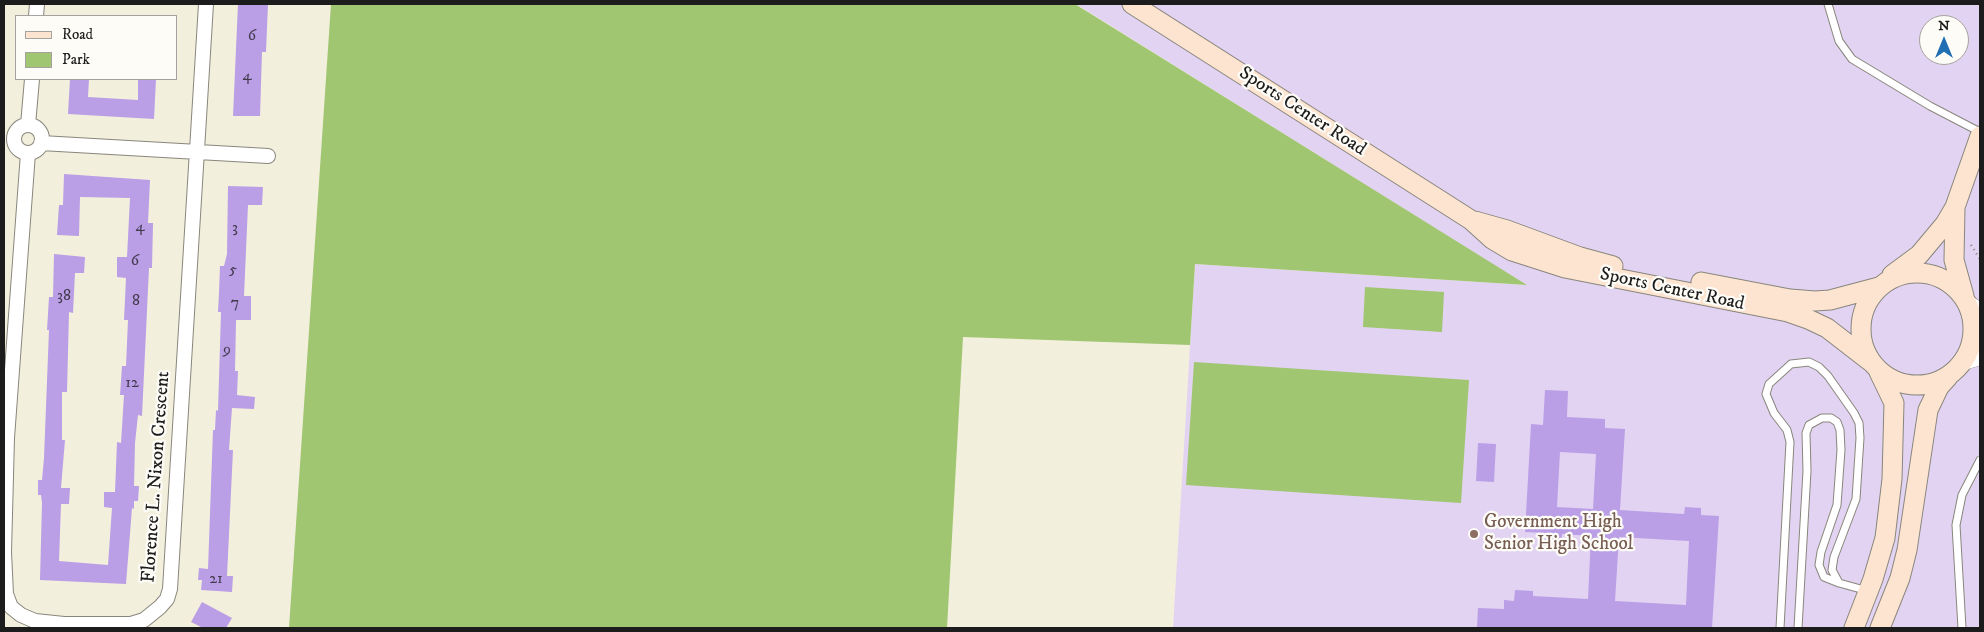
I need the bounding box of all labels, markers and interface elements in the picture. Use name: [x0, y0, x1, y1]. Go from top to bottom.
legend: [15, 15, 178, 80]
north arrow: [1919, 15, 1969, 65]
text: N: [1938, 17, 1950, 35]
text: Road: [62, 25, 93, 44]
house number: 6: [248, 27, 256, 47]
text: Park: [62, 50, 90, 69]
street label: Sports Center Road: [1234, 62, 1370, 162]
house number: 4: [242, 67, 252, 87]
house number: 4: [135, 218, 145, 238]
house number: 3: [232, 219, 238, 239]
house number: 6: [131, 252, 139, 272]
house number: 5: [229, 261, 237, 281]
street label: Sports Center Road: [1598, 264, 1746, 316]
house number: 38: [57, 287, 71, 307]
house number: 8: [132, 292, 140, 312]
house number: 7: [231, 294, 239, 314]
house number: 9: [223, 341, 231, 361]
street label: Florence L. Nixon Crescent: [138, 371, 176, 583]
house number: 12: [125, 374, 139, 394]
place label: Government High Senior High School: [1484, 512, 1633, 556]
marker: Government High Senior High School: [1468, 528, 1480, 540]
house number: 21: [209, 570, 223, 590]

